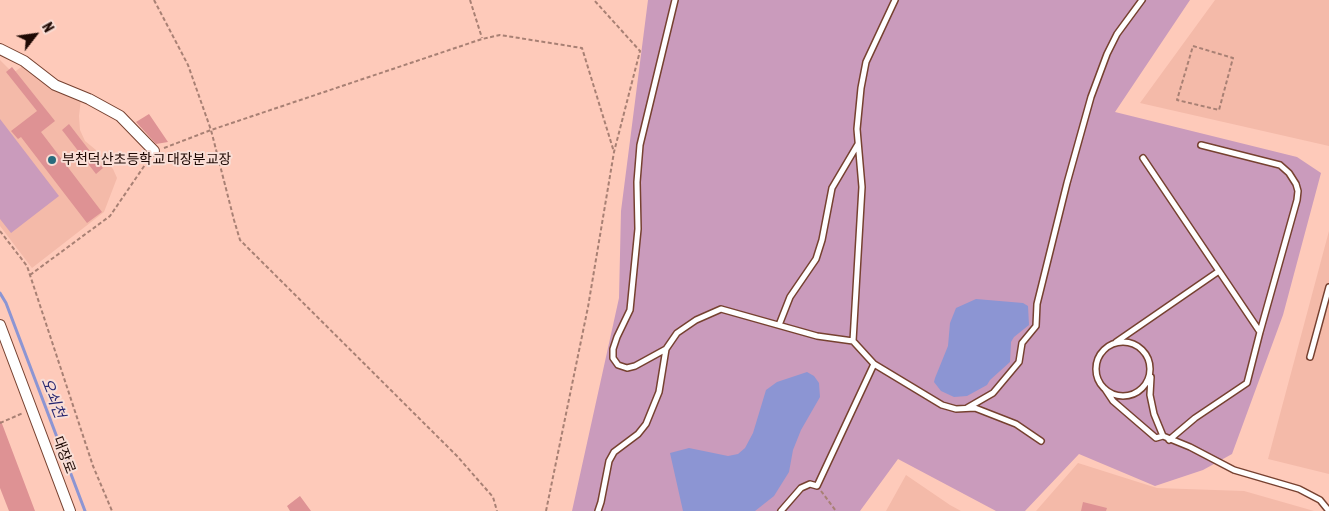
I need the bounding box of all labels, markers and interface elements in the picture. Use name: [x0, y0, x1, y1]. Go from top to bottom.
north arrow: [10, 10, 60, 60]
text: N: [39, 20, 57, 35]
place label: 부천덕산초등학교 대장분교장: [62, 152, 231, 168]
marker: 부천덕산초등학교 대장분교장: [46, 154, 58, 166]
water label: 오쇠천: [37, 375, 69, 421]
street label: 대장로: [49, 434, 79, 476]

